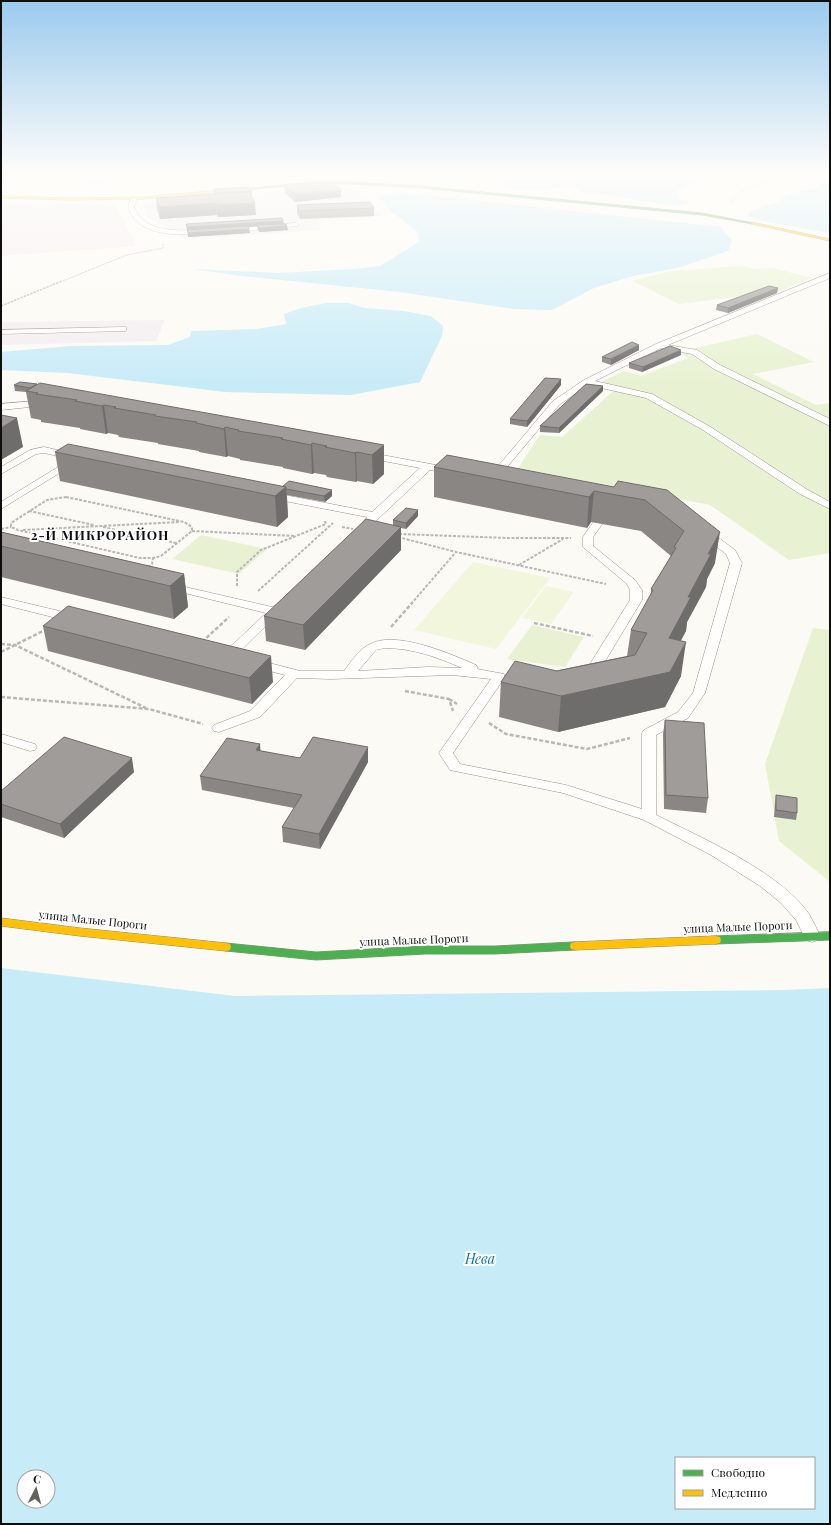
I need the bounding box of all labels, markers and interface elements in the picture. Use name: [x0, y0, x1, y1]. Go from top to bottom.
district label: 2-Й МИКРОРАЙОН: [31, 526, 169, 543]
street label: улица Малые Пороги: [37, 906, 148, 933]
street label: улица Малые Пороги: [682, 917, 793, 936]
street label: улица Малые Пороги: [358, 930, 469, 949]
water label: Нева: [464, 1249, 495, 1268]
legend: [675, 1457, 815, 1509]
text: Свободно: [711, 1464, 766, 1480]
north arrow: [16, 1469, 56, 1509]
text: С: [32, 1471, 42, 1486]
text: Медленно: [711, 1484, 768, 1500]

